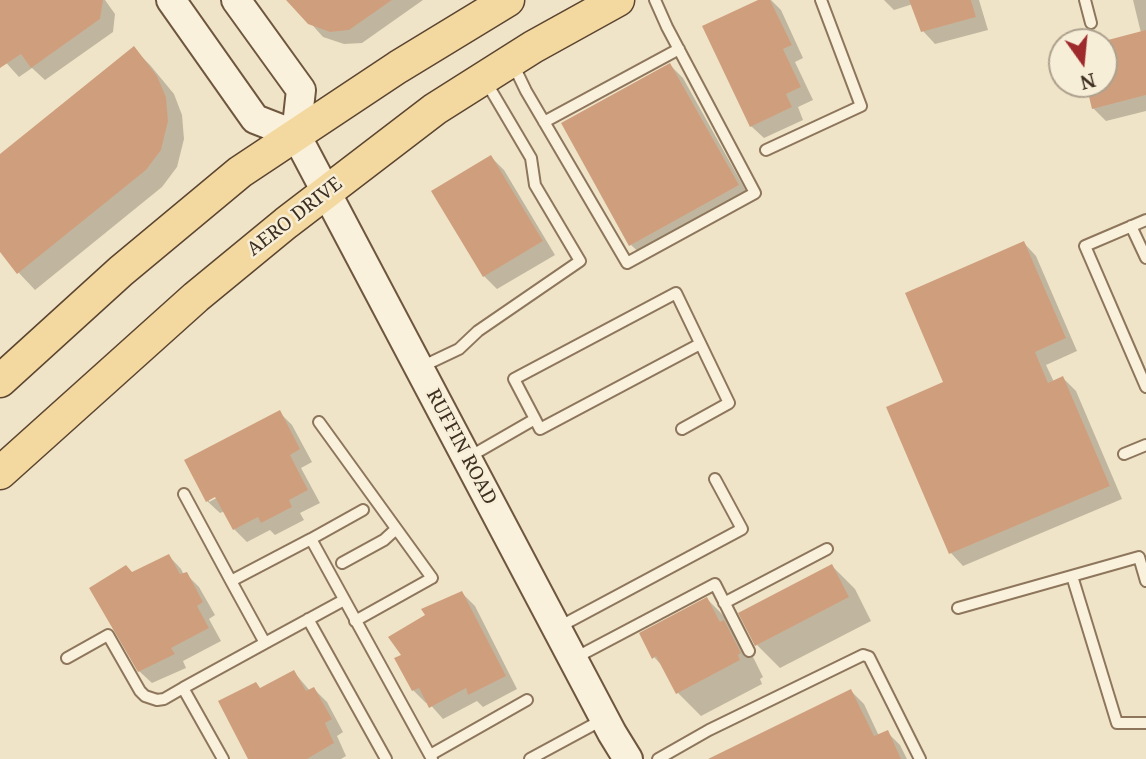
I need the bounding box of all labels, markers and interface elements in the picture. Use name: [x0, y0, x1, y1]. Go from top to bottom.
north arrow: [1048, 28, 1118, 98]
text: N: [1077, 67, 1099, 96]
street label: AERO DRIVE: [243, 173, 347, 261]
street label: RUFFIN ROAD: [421, 385, 501, 509]

